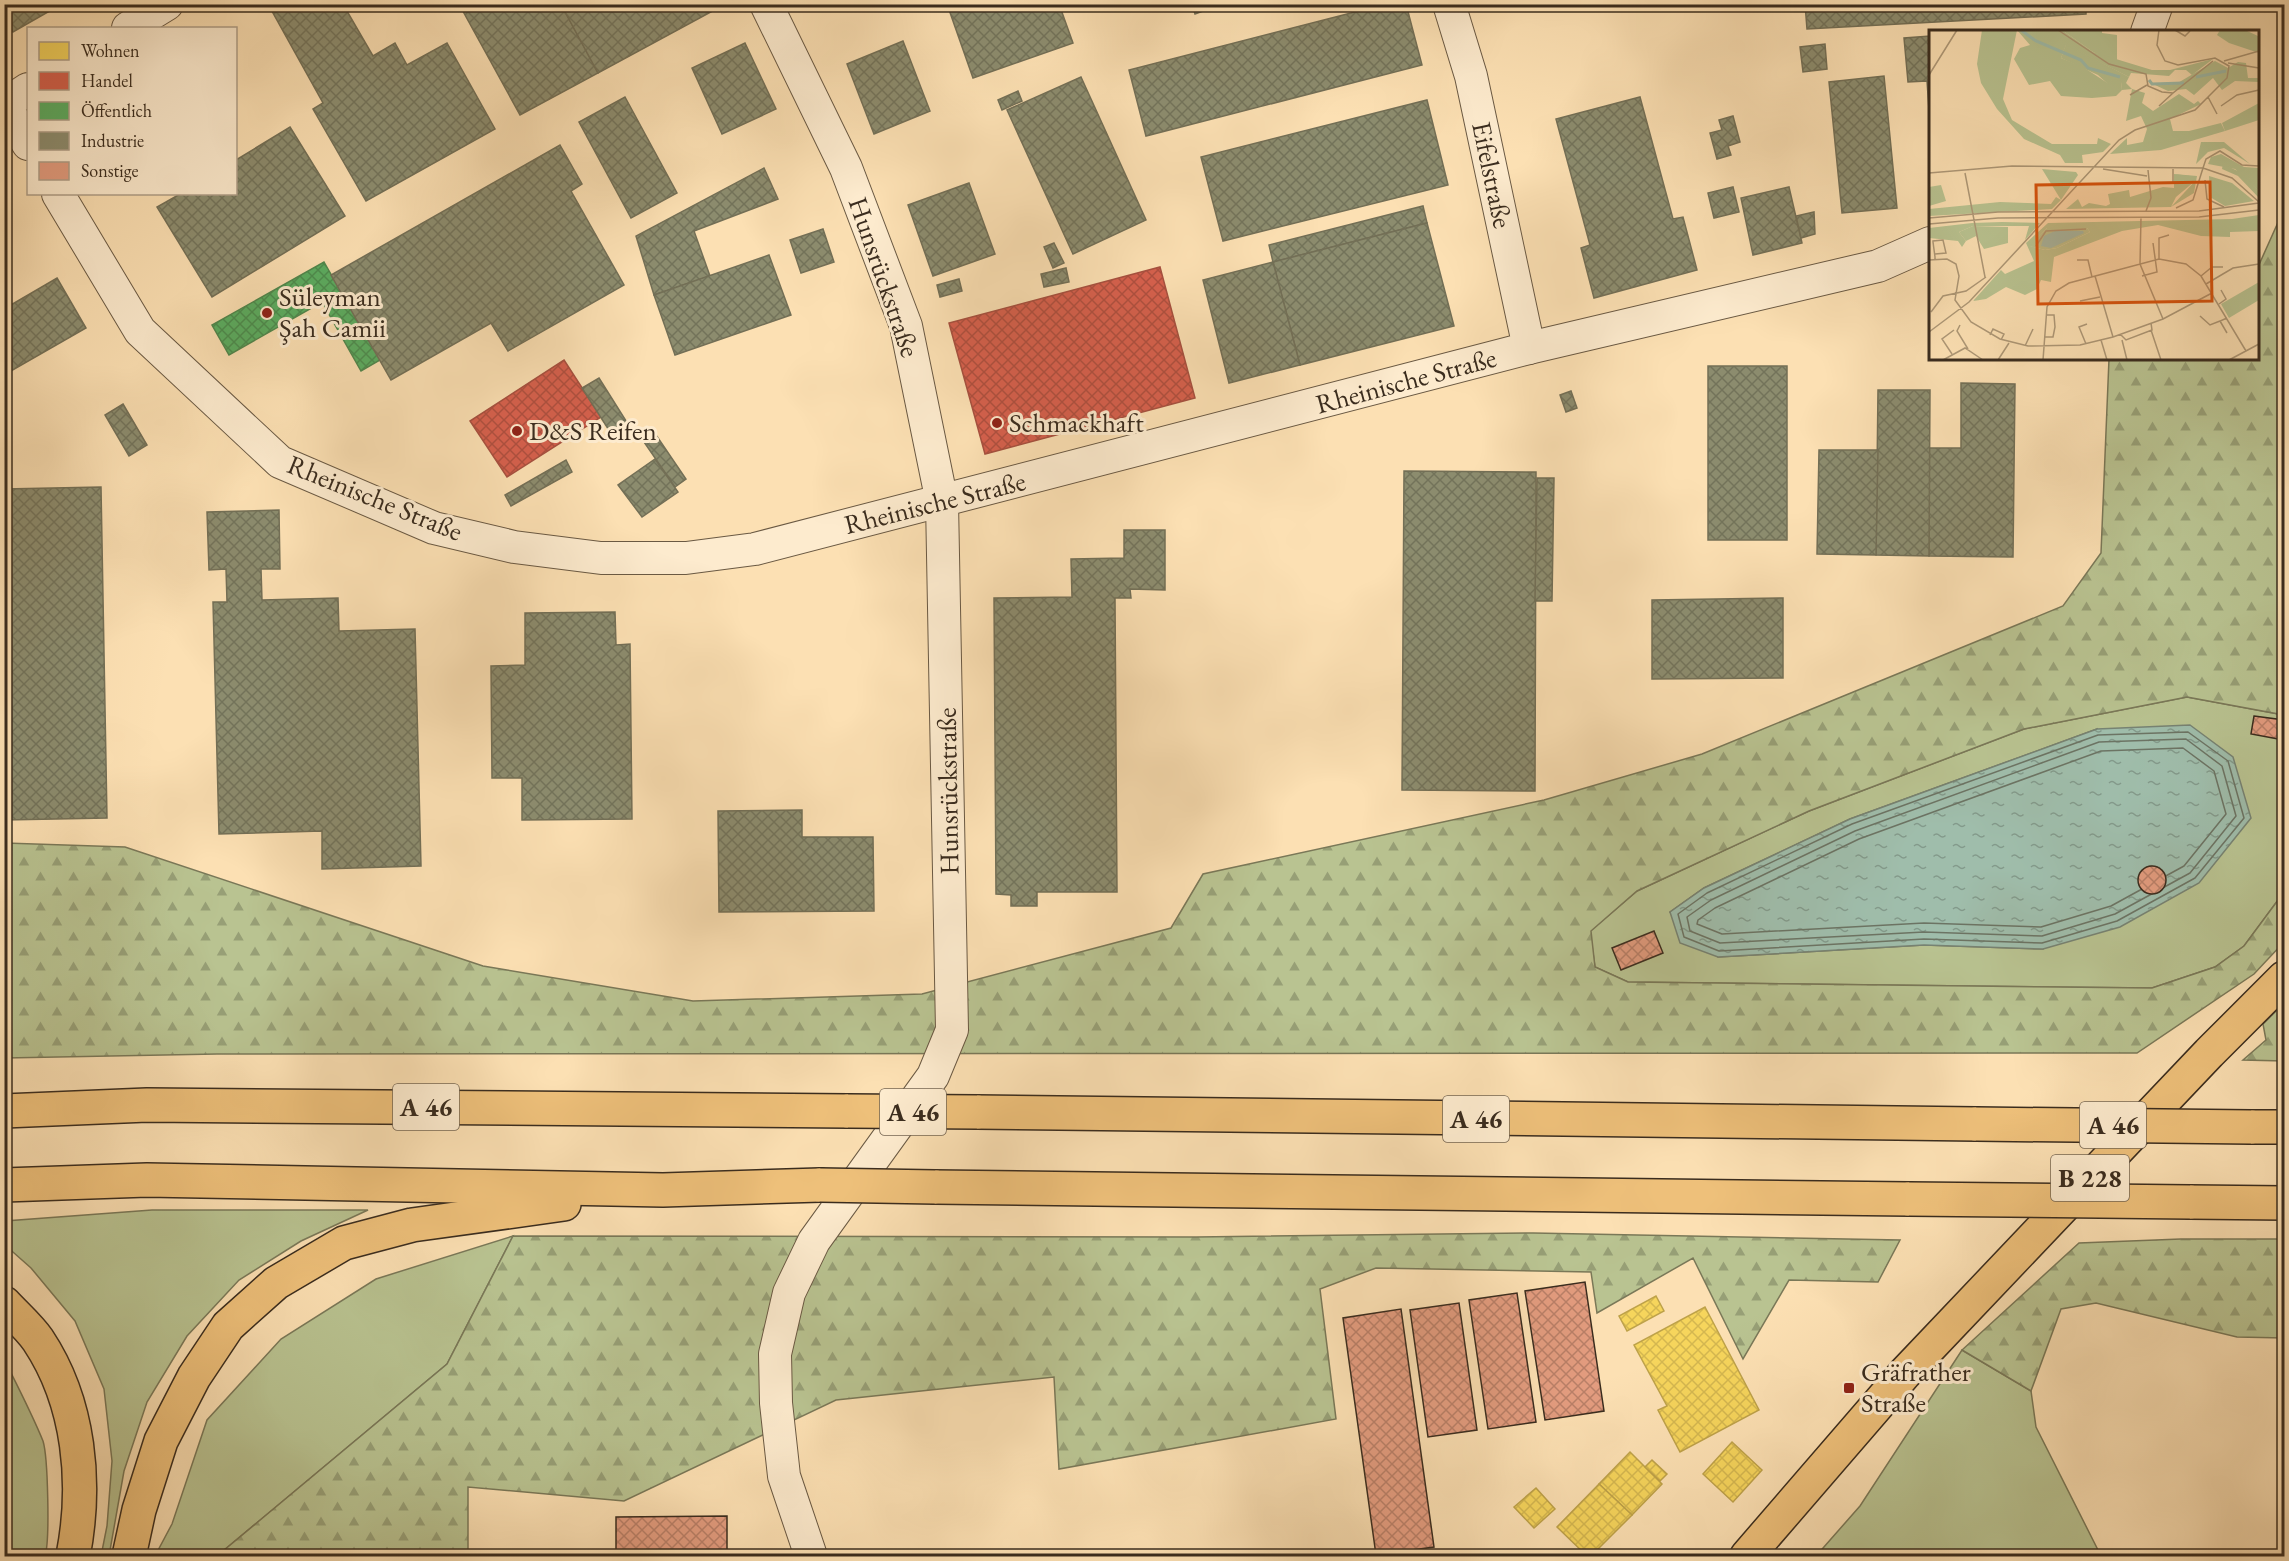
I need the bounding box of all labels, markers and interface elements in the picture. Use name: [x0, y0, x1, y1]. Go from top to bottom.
legend: [27, 27, 237, 195]
inset map: [1929, 30, 2259, 360]
text: Wohnen: [81, 39, 140, 62]
text: Handel: [81, 69, 133, 92]
text: Öffentlich: [81, 99, 152, 122]
street label: Eifelstraße: [1464, 118, 1521, 231]
text: Industrie: [81, 129, 144, 152]
text: Sonstige: [81, 159, 139, 182]
street label: Hunsrückstraße: [841, 192, 928, 362]
place label: Süleyman Şah Camii: [279, 279, 386, 345]
marker: Süleyman Şah Camii: [260, 306, 274, 320]
street label: Rheinische Straße: [1312, 340, 1500, 421]
place label: Schmackhaft: [1009, 405, 1144, 440]
place label: D&S Reifen: [529, 413, 657, 448]
marker: Schmackhaft: [990, 416, 1004, 430]
marker: D&S Reifen: [510, 424, 524, 438]
street label: Rheinische Straße: [283, 447, 468, 549]
street label: Rheinische Straße: [841, 463, 1029, 542]
street label: Hunsrückstraße: [929, 707, 966, 875]
road number: A 46: [393, 1084, 459, 1130]
road number: A 46: [880, 1089, 946, 1135]
road number: A 46: [1443, 1096, 1509, 1142]
road number: A 46: [2080, 1102, 2146, 1148]
road number: B 228: [2051, 1155, 2129, 1201]
place label: Gräfrather Straße: [1861, 1354, 1971, 1420]
marker: Gräfrather Straße: [1842, 1381, 1856, 1395]

